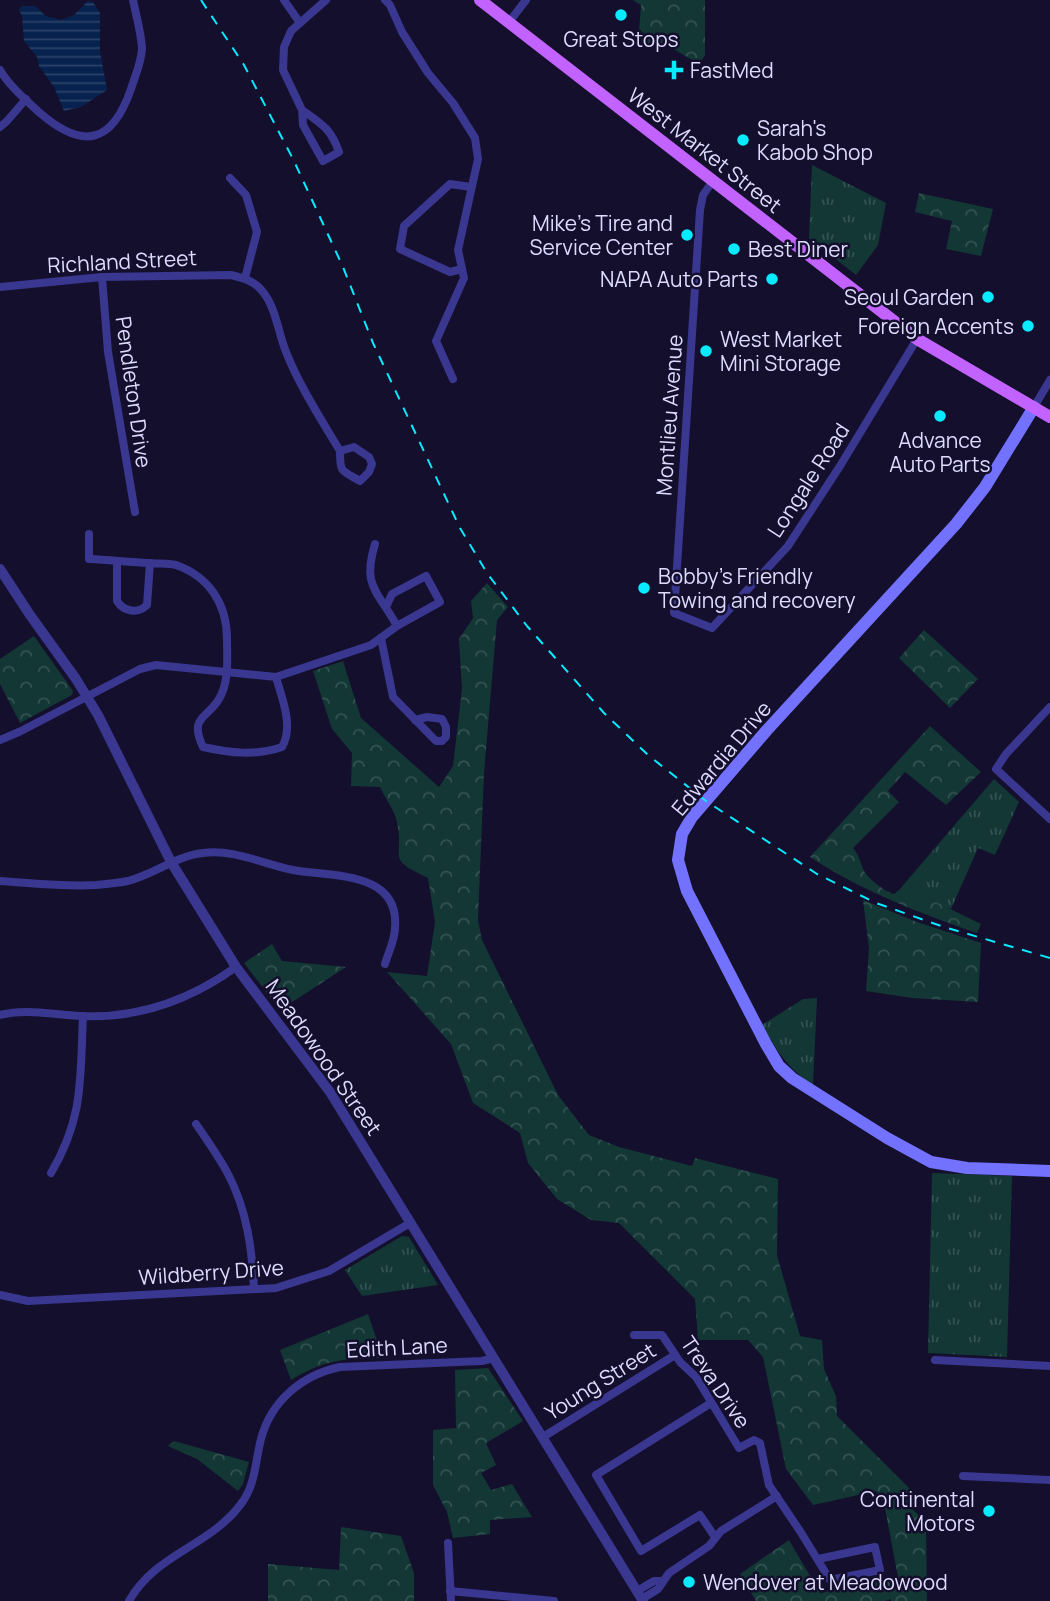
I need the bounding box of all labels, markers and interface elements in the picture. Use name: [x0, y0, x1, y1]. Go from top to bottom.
marker: Great Stops: [613, 7, 629, 23]
place label: Great Stops: [563, 25, 679, 53]
place label: FastMed: [690, 56, 774, 84]
marker: FastMed: [664, 60, 684, 80]
street label: West Market Street: [622, 81, 788, 219]
place label: Sarah's Kabob Shop: [757, 114, 873, 166]
marker: Sarah's Kabob Shop: [735, 132, 751, 148]
place label: Mike's Tire and Service Center: [530, 209, 673, 261]
marker: Mike's Tire and Service Center: [679, 227, 695, 243]
place label: Best Diner: [748, 235, 848, 263]
marker: Best Diner: [726, 241, 742, 257]
street label: Richland Street: [47, 243, 197, 279]
place label: NAPA Auto Parts: [600, 265, 758, 293]
marker: NAPA Auto Parts: [764, 271, 780, 287]
place label: Seoul Garden: [844, 283, 974, 311]
marker: Seoul Garden: [980, 289, 996, 305]
place label: Foreign Accents: [858, 312, 1014, 340]
street label: Pendleton Drive: [110, 314, 158, 470]
marker: Foreign Accents: [1020, 318, 1036, 334]
place label: West Market Mini Storage: [720, 325, 842, 377]
street label: Montlieu Avenue: [649, 333, 689, 497]
marker: West Market Mini Storage: [698, 343, 714, 359]
marker: Advance Auto Parts: [932, 408, 948, 424]
street label: Longale Road: [761, 417, 855, 543]
place label: Advance Auto Parts: [889, 426, 991, 478]
place label: Bobby's Friendly Towing and recovery: [658, 562, 856, 614]
marker: Bobby's Friendly Towing and recovery: [636, 580, 652, 596]
street label: Edwardia Drive: [665, 695, 777, 821]
street label: Meadowood Street: [260, 973, 388, 1141]
street label: Wildberry Drive: [137, 1253, 285, 1291]
street label: Edith Lane: [346, 1330, 448, 1364]
street label: Treva Drive: [675, 1330, 757, 1434]
street label: Young Street: [539, 1336, 661, 1426]
place label: Continental Motors: [860, 1485, 975, 1537]
marker: Continental Motors: [981, 1503, 997, 1519]
place label: Wendover at Meadowood: [703, 1568, 948, 1596]
marker: Wendover at Meadowood: [681, 1574, 697, 1590]

